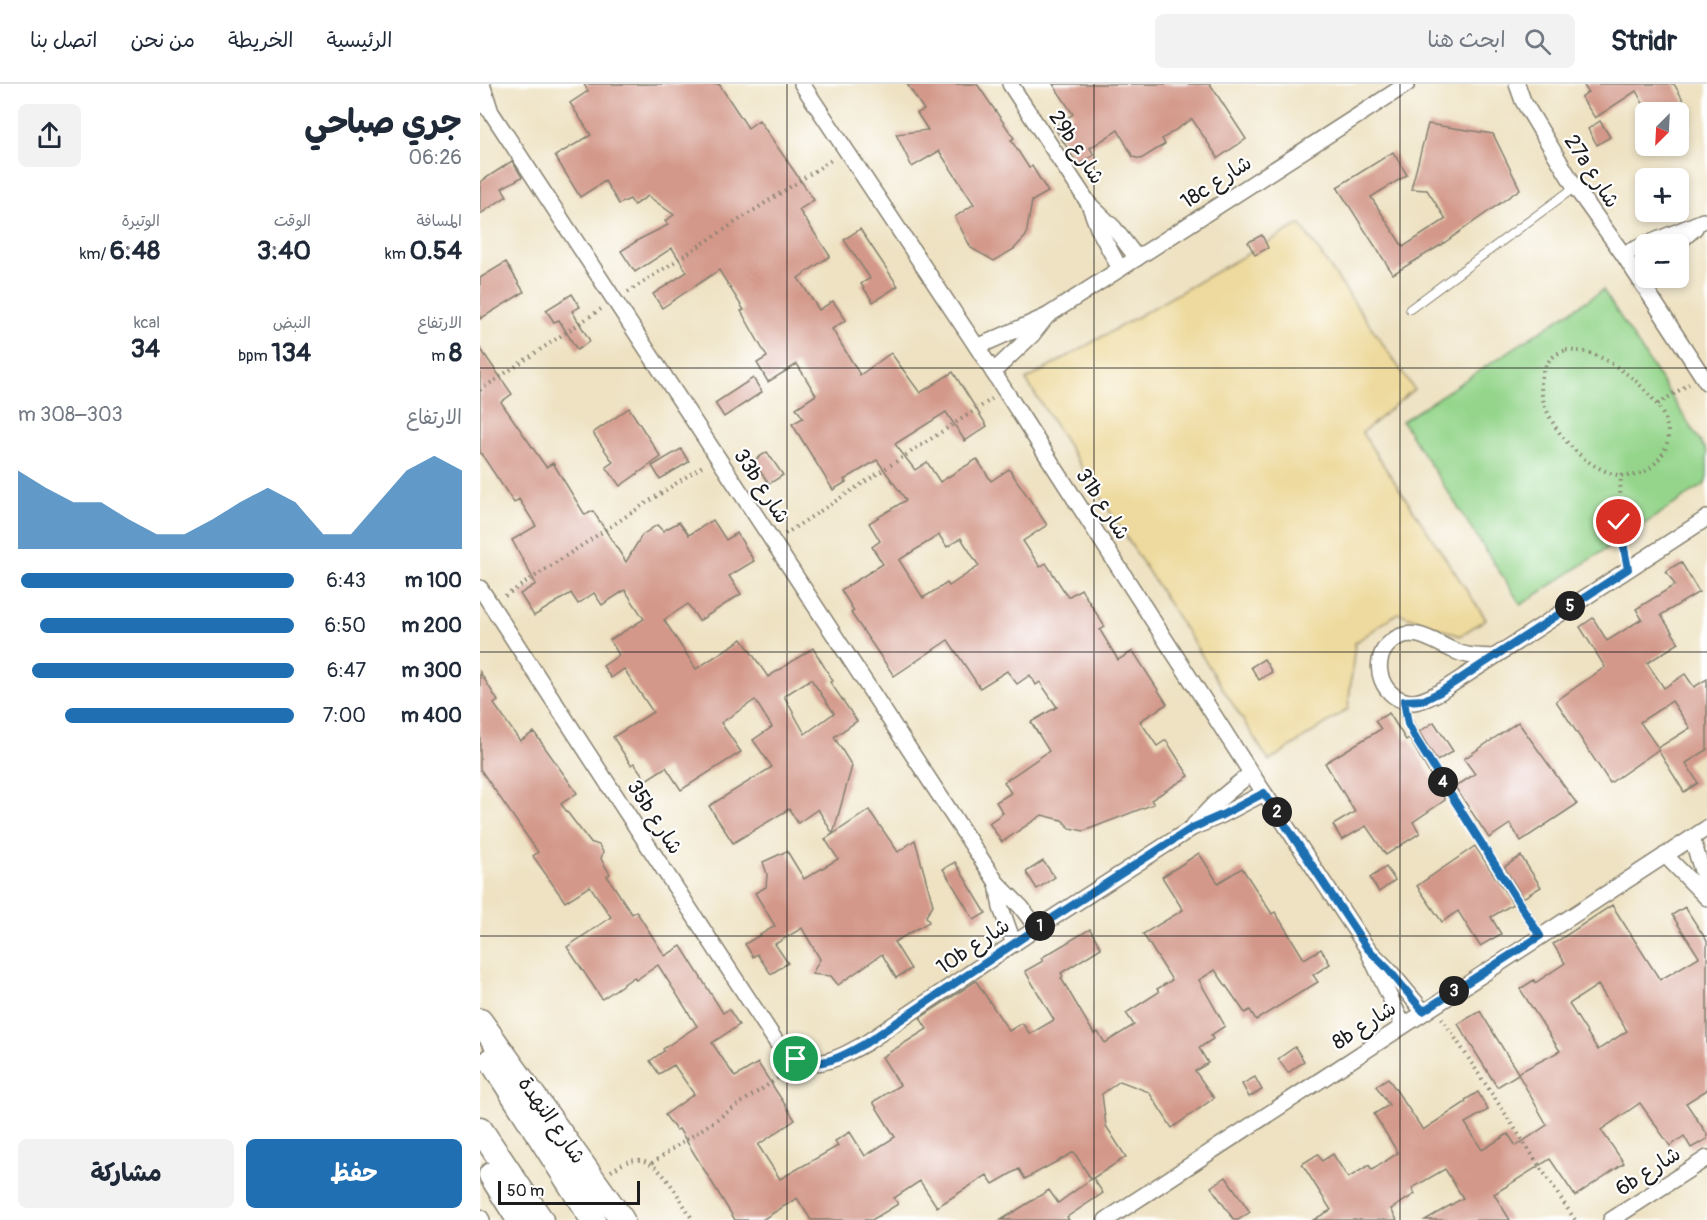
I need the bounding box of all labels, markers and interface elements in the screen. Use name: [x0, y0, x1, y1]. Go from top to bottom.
search box: [1155, 14, 1575, 68]
text: Stridr: [1611, 24, 1677, 59]
icon: search: [1521, 25, 1554, 58]
text: ابحث هنا: [1427, 26, 1506, 54]
text: اتصل بنا: [30, 27, 97, 54]
text: من نحن: [130, 27, 195, 54]
text: الخريطة: [228, 27, 293, 54]
text: الرئيسية: [326, 27, 392, 54]
text: جري صباحي: [304, 102, 462, 143]
north arrow: [1635, 102, 1689, 156]
map controls: [1635, 102, 1689, 288]
button: share: [18, 104, 81, 167]
street label: 29b شارع: [1042, 105, 1110, 190]
street label: 27a شارع: [1557, 129, 1625, 214]
text: 06:26: [409, 145, 462, 170]
street label: 18c شارع: [1176, 149, 1258, 216]
button: +: [1635, 168, 1689, 222]
text: الوتيرة: [121, 211, 160, 231]
text: الوقت: [274, 211, 311, 231]
text: المسافة: [416, 211, 462, 231]
button: −: [1635, 234, 1689, 288]
text: 6:48: [110, 235, 160, 267]
text: 3:40: [257, 235, 311, 267]
text: 0.54: [409, 235, 462, 267]
text: /km: [80, 244, 110, 264]
text: km: [385, 244, 409, 264]
text: kcal: [134, 313, 160, 333]
text: النبض: [273, 313, 311, 333]
text: الارتفاع: [417, 313, 462, 333]
text: 34: [130, 333, 160, 365]
text: 134: [271, 337, 311, 369]
text: 8: [449, 337, 462, 369]
text: bpm: [238, 346, 271, 366]
text: m: [431, 346, 449, 366]
text: 303–308 m: [18, 402, 123, 427]
text: الارتفاع: [406, 405, 462, 430]
street label: 33b شارع: [727, 444, 796, 529]
street label: 31b شارع: [1069, 463, 1136, 546]
pin: [1593, 496, 1644, 547]
icon: check: [1602, 505, 1635, 538]
text: 6:43: [326, 568, 366, 593]
text: 100 m: [405, 568, 462, 593]
pin: 5: [1555, 591, 1585, 621]
text: 5: [1566, 596, 1574, 616]
text: 6:50: [325, 613, 366, 638]
text: 200 m: [401, 613, 462, 638]
text: 6:47: [327, 658, 366, 683]
text: 300 m: [401, 658, 462, 683]
text: 7:00: [323, 703, 366, 728]
text: 400 m: [401, 703, 462, 728]
pin: 4: [1428, 767, 1458, 797]
text: 4: [1438, 772, 1448, 792]
street label: 35b شارع: [620, 775, 689, 860]
pin: 2: [1262, 797, 1292, 827]
text: 2: [1273, 802, 1281, 822]
pin: 1: [1025, 911, 1055, 941]
street label: 10b شارع: [931, 912, 1016, 982]
text: 1: [1037, 916, 1043, 936]
pin: 3: [1439, 976, 1469, 1006]
text: 3: [1450, 981, 1458, 1001]
street label: 8b شارع: [1327, 995, 1402, 1057]
pin: [770, 1033, 821, 1084]
icon: arrive: [779, 1042, 812, 1075]
street label: شارع النهدة: [511, 1071, 591, 1170]
button: مشاركة: [18, 1139, 234, 1208]
button: حفظ: [246, 1139, 462, 1208]
street label: 6b شارع: [1610, 1140, 1687, 1203]
scale bar: [498, 1178, 640, 1206]
text: 50 m: [507, 1181, 544, 1201]

